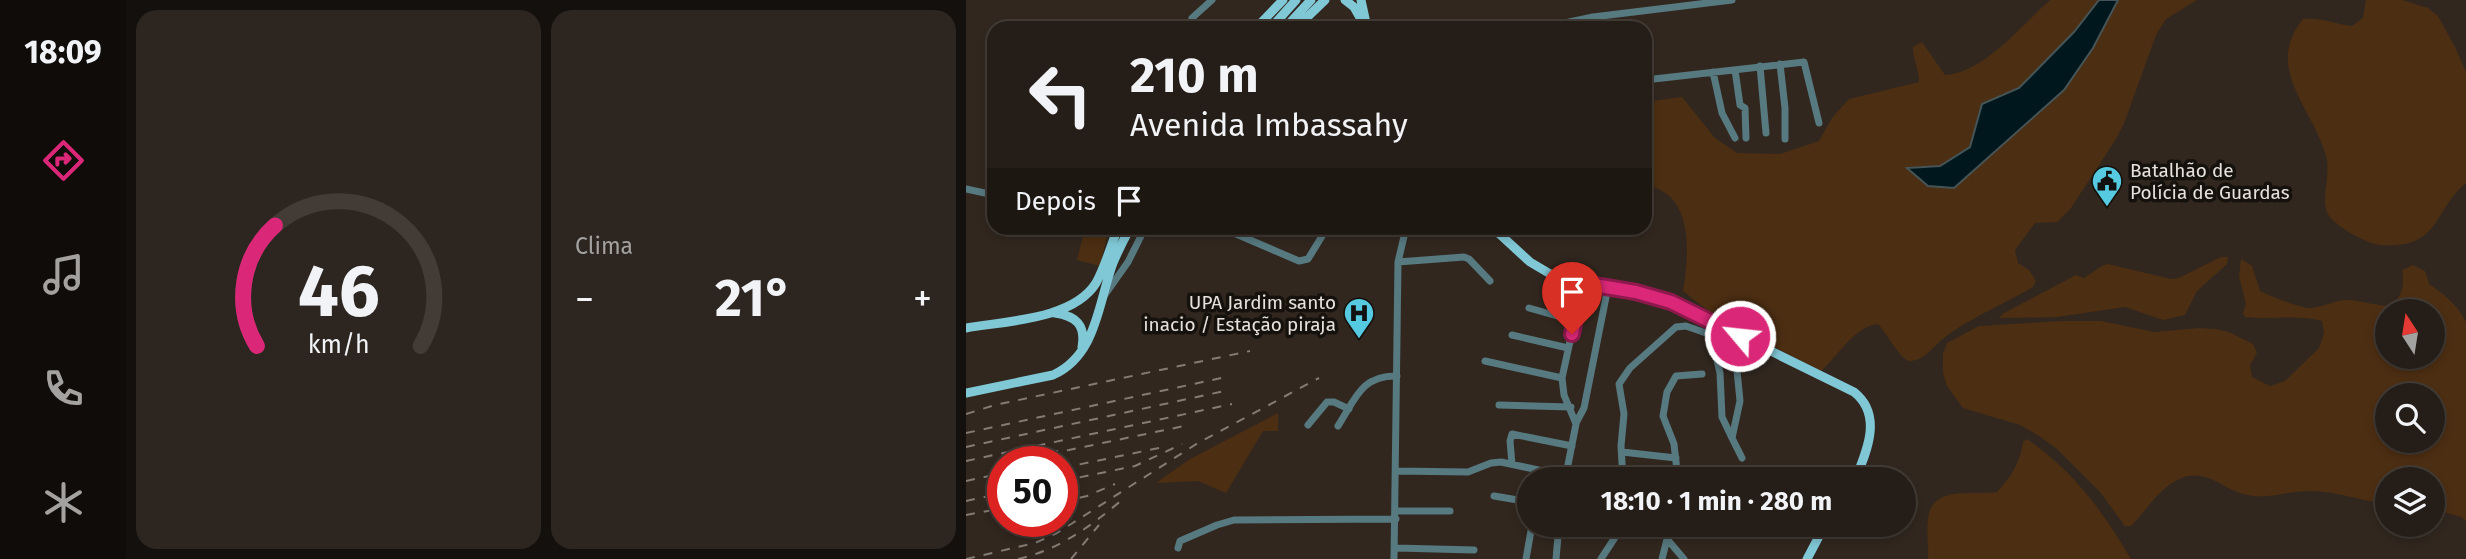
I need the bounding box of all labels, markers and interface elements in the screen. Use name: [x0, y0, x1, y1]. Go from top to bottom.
text: 18:09: [24, 33, 102, 71]
text: 210 m: [1130, 46, 1259, 105]
icon: left: [1015, 49, 1106, 140]
text: Avenida Imbassahy: [1130, 106, 1408, 144]
icon: directions: [39, 136, 88, 185]
place label: Batalhão de Polícia de Guardas: [2130, 159, 2290, 204]
public building icon: Batalhão de Polícia de Guardas: [2090, 164, 2124, 208]
icon: arrive: [1110, 182, 1148, 220]
text: Depois: [1015, 186, 1096, 217]
text: Clima: [575, 232, 633, 260]
text: 46: [297, 248, 380, 335]
icon: music: [39, 250, 88, 299]
pin: [1542, 262, 1602, 334]
text: 21°: [715, 267, 792, 330]
icon: arrive: [1553, 273, 1591, 311]
text: −: [575, 276, 594, 322]
text: +: [913, 276, 932, 322]
place label: UPA Jardim santo inacio / Estação piraja: [1143, 291, 1336, 336]
hospital icon: UPA Jardim santo inacio / Estação piraja: [1342, 296, 1376, 340]
position arrow: [1703, 299, 1777, 373]
north arrow: [2375, 299, 2445, 369]
map controls: [2375, 299, 2445, 537]
text: km/h: [308, 329, 369, 359]
icon: phone: [39, 364, 88, 413]
button: search: [2375, 383, 2445, 453]
speed limit sign: 50: [987, 446, 1078, 537]
button: layers: [2375, 467, 2445, 537]
icon: climate: [39, 478, 88, 527]
text: 18:10 · 1 min · 280 m: [1601, 486, 1832, 517]

